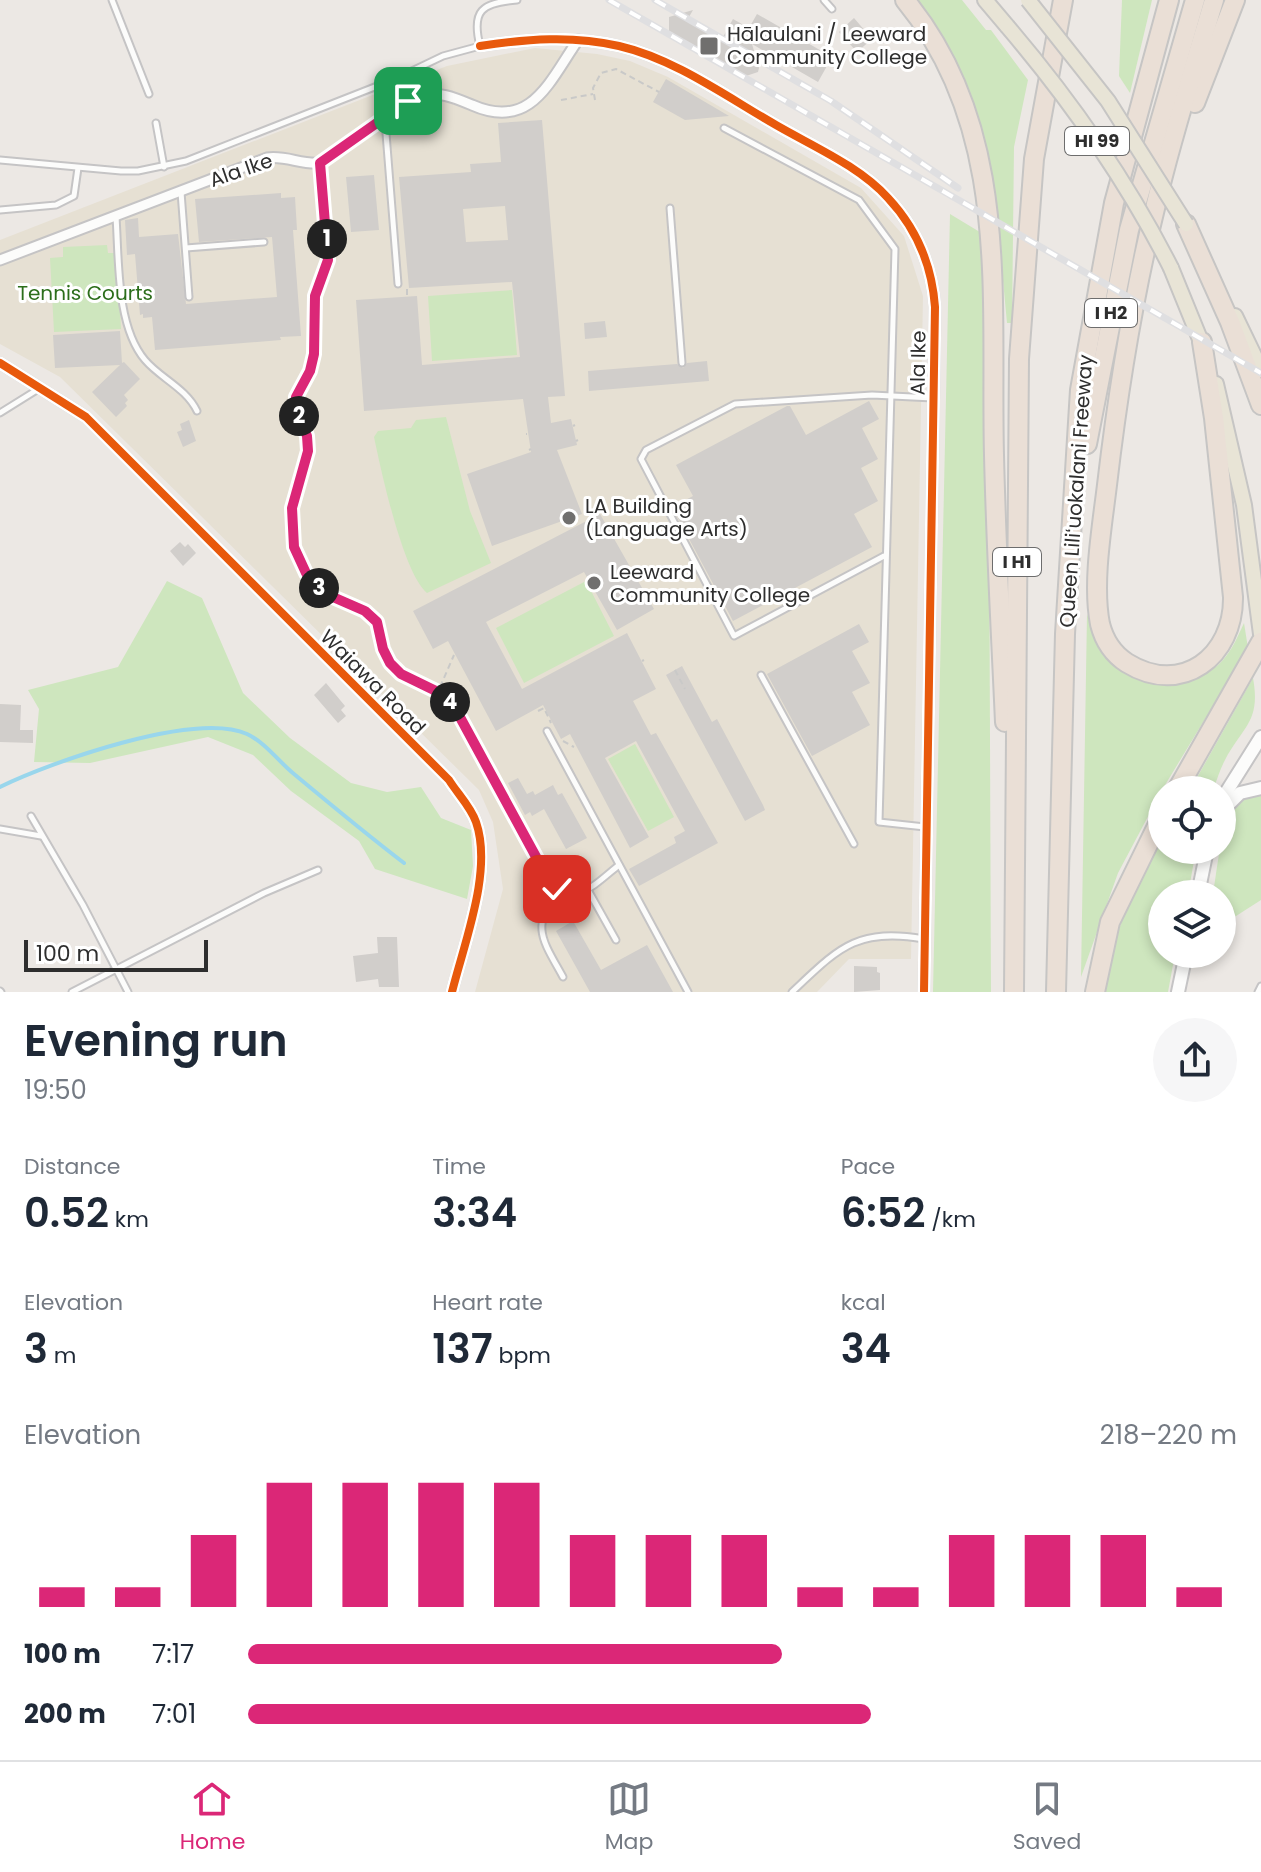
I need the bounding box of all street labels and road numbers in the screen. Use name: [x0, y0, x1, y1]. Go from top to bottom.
road number: HI 99: [1065, 127, 1129, 155]
street label: Ala Ike: [206, 146, 276, 194]
road number: I H2: [1085, 299, 1137, 327]
street label: Ala Ike: [903, 330, 933, 396]
street label: Queen Liliʻuokalani Freeway: [1052, 353, 1100, 629]
road number: I H1: [993, 548, 1041, 576]
street label: Waiawa Road: [314, 623, 432, 741]

